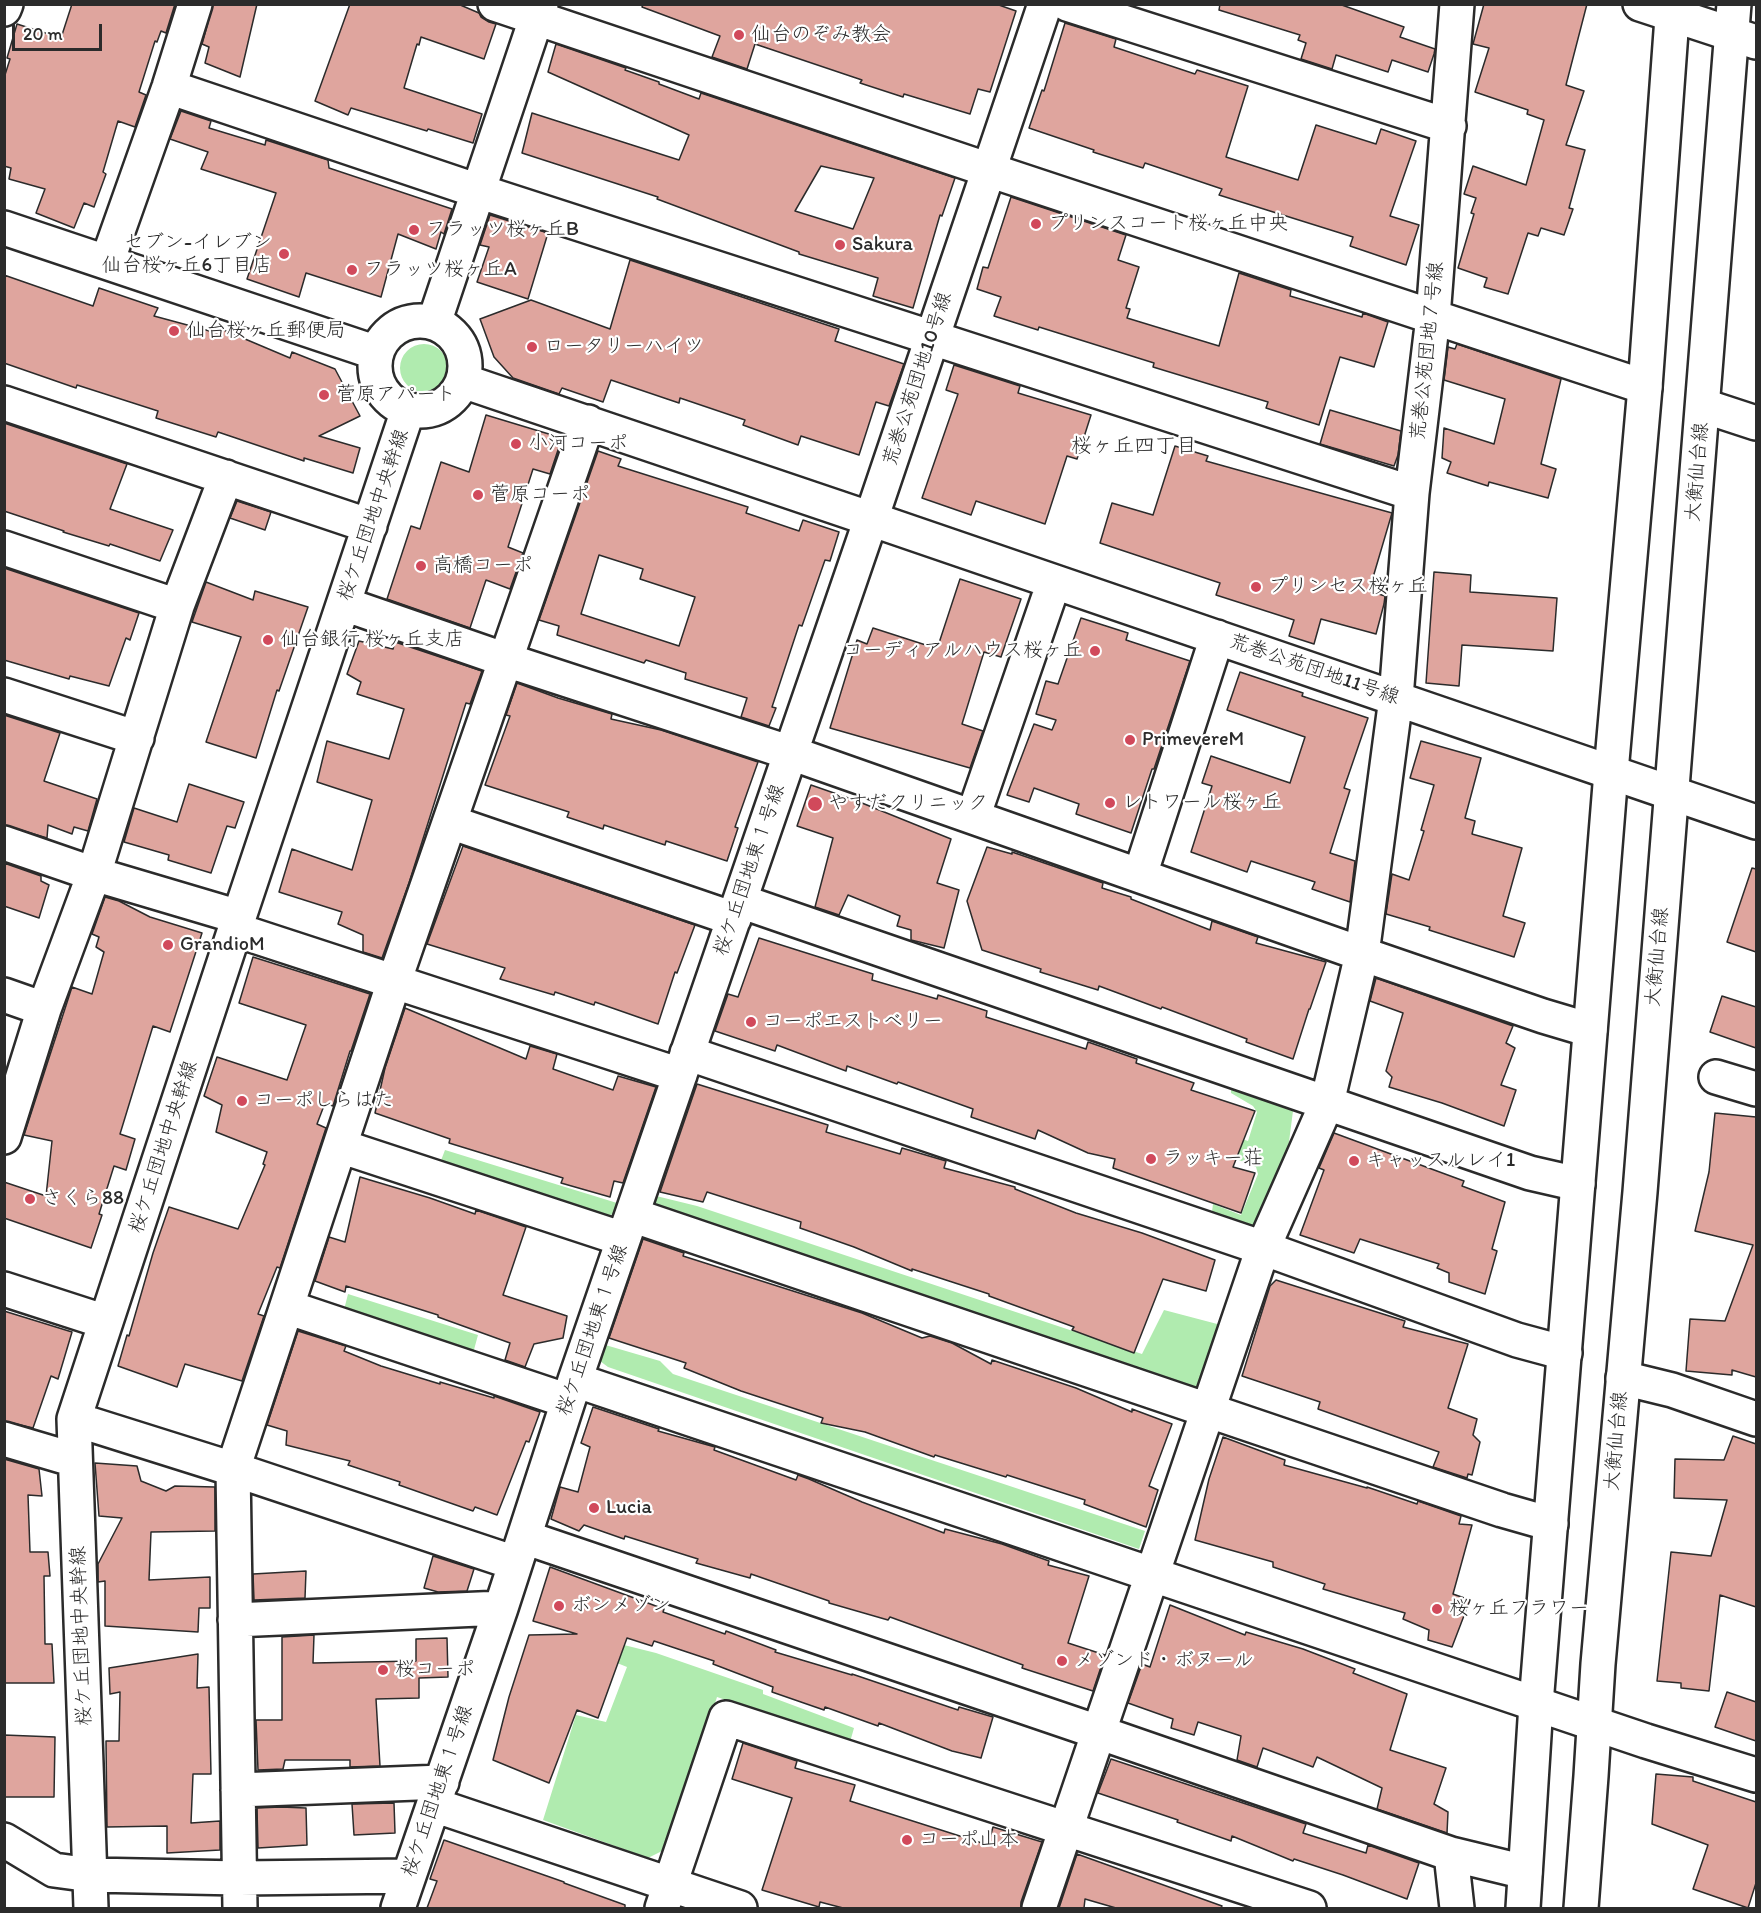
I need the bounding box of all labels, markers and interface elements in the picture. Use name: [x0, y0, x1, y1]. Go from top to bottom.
scale bar: [15, 12, 105, 50]
text: 20 m: [23, 23, 63, 45]
place label: 仙台のぞみ教会: [751, 23, 891, 47]
marker: 仙台のぞみ教会: [732, 28, 746, 42]
place label: プリンスコート桜ヶ丘中央: [1048, 212, 1288, 236]
marker: プリンスコート桜ヶ丘中央: [1029, 217, 1043, 231]
place label: フラッツ桜ヶ丘B: [426, 218, 579, 242]
marker: フラッツ桜ヶ丘B: [407, 223, 421, 237]
place label: セブン-イレブン 仙台桜ヶ丘6丁目店: [101, 231, 272, 278]
place label: Sakura: [852, 233, 913, 257]
marker: Sakura: [833, 238, 847, 252]
marker: セブン-イレブン 仙台桜ヶ丘6丁目店: [277, 247, 291, 261]
place label: フラッツ桜ヶ丘A: [364, 258, 517, 282]
street label: 荒巻公苑団地７号線: [1407, 260, 1449, 442]
marker: フラッツ桜ヶ丘A: [345, 263, 359, 277]
street label: 荒巻公苑団地10号線: [879, 289, 957, 469]
place label: 仙台桜ヶ丘郵便局: [186, 319, 346, 343]
marker: 仙台桜ヶ丘郵便局: [167, 324, 181, 338]
place label: ロータリーハイツ: [544, 335, 704, 359]
marker: ロータリーハイツ: [525, 340, 539, 354]
place label: 菅原アパート: [336, 383, 456, 407]
marker: 菅原アパート: [317, 388, 331, 402]
street label: 大衡仙台線: [1682, 421, 1714, 523]
street label: 桜ケ丘団地中央幹線: [333, 426, 415, 604]
place label: 小河コーポ: [528, 432, 628, 456]
district label: 桜ヶ丘四丁目: [1071, 434, 1197, 460]
marker: 小河コーポ: [509, 437, 523, 451]
place label: 菅原コーポ: [490, 483, 590, 507]
marker: 菅原コーポ: [471, 488, 485, 502]
place label: 高橋コーポ: [433, 554, 533, 578]
marker: 高橋コーポ: [414, 559, 428, 573]
place label: プリンセス桜ヶ丘: [1268, 575, 1428, 599]
marker: プリンセス桜ヶ丘: [1249, 580, 1263, 594]
place label: 仙台銀行 桜ヶ丘支店: [280, 628, 464, 652]
street label: 荒巻公苑団地11号線: [1226, 630, 1402, 710]
marker: 仙台銀行 桜ヶ丘支店: [261, 633, 275, 647]
place label: コーディアルハウス桜ヶ丘: [843, 639, 1083, 663]
marker: コーディアルハウス桜ヶ丘: [1088, 644, 1102, 658]
place label: PrimevereM: [1142, 728, 1244, 752]
marker: PrimevereM: [1123, 733, 1137, 747]
street label: 桜ケ丘団地東１号線: [709, 781, 791, 959]
place label: レトワール桜ヶ丘: [1122, 791, 1282, 815]
place label: やすだクリニック: [828, 792, 988, 816]
marker: やすだクリニック: [806, 795, 824, 813]
marker: レトワール桜ヶ丘: [1103, 796, 1117, 810]
street label: 大衡仙台線: [1642, 906, 1674, 1008]
place label: GrandioM: [180, 933, 265, 957]
marker: GrandioM: [161, 938, 175, 952]
place label: コーポエストベリー: [763, 1010, 943, 1034]
marker: コーポエストベリー: [744, 1015, 758, 1029]
street label: 桜ケ丘団地中央幹線: [125, 1058, 203, 1236]
place label: コーポしらはた: [254, 1089, 394, 1113]
marker: コーポしらはた: [235, 1094, 249, 1108]
place label: ラッキー荘: [1163, 1147, 1263, 1171]
place label: キャッスルレイ1: [1366, 1149, 1515, 1173]
marker: ラッキー荘: [1144, 1152, 1158, 1166]
marker: キャッスルレイ1: [1347, 1154, 1361, 1168]
place label: さくら88: [42, 1187, 124, 1211]
marker: さくら88: [23, 1192, 37, 1206]
street label: 桜ケ丘団地東１号線: [552, 1241, 634, 1419]
street label: 大衡仙台線: [1601, 1390, 1633, 1492]
place label: Lucia: [606, 1496, 652, 1520]
marker: Lucia: [587, 1501, 601, 1515]
street label: 桜ケ丘団地中央幹線: [67, 1546, 97, 1726]
place label: ボンメゾン: [571, 1594, 671, 1618]
place label: 桜ヶ丘フラワー: [1449, 1597, 1589, 1621]
marker: ボンメゾン: [552, 1599, 566, 1613]
marker: 桜ヶ丘フラワー: [1430, 1602, 1444, 1616]
place label: メゾンド・ボヌール: [1074, 1649, 1254, 1673]
marker: メゾンド・ボヌール: [1055, 1654, 1069, 1668]
place label: 桜コーポ: [395, 1658, 475, 1682]
marker: 桜コーポ: [376, 1663, 390, 1677]
street label: 桜ケ丘団地東１号線: [397, 1702, 479, 1880]
place label: コーポ山本: [919, 1828, 1019, 1852]
marker: コーポ山本: [900, 1833, 914, 1847]

